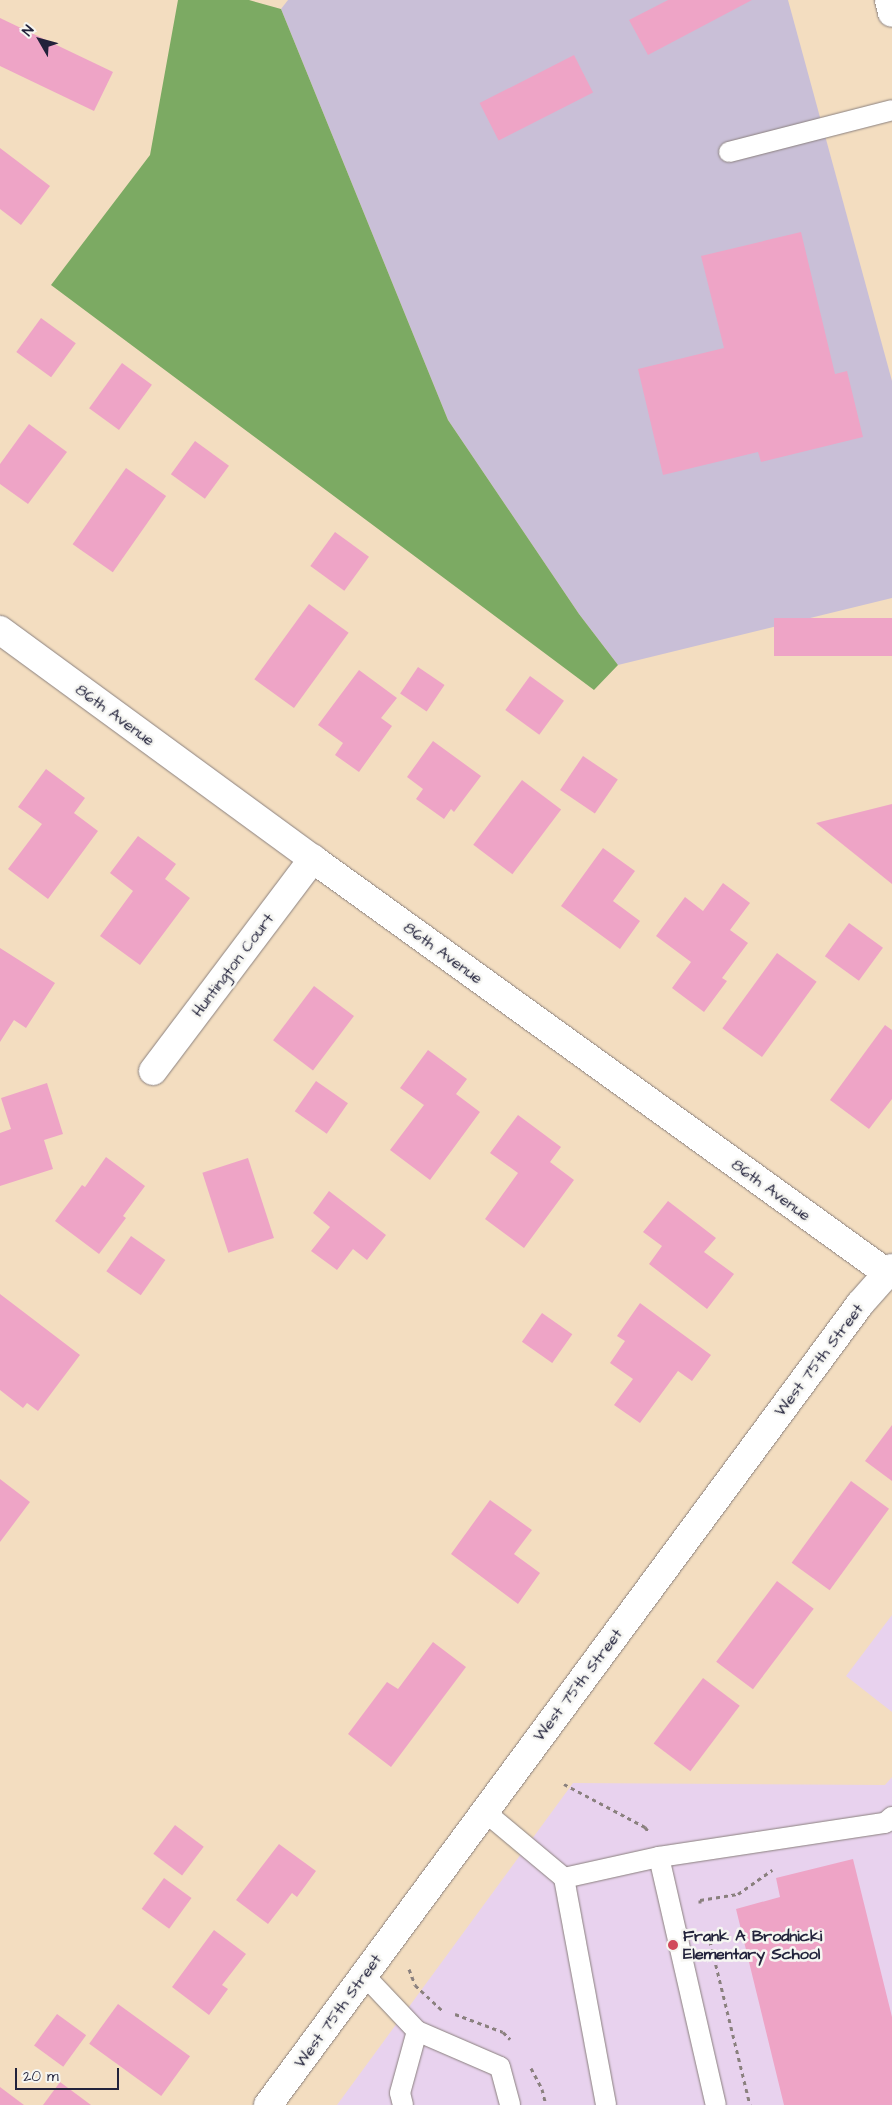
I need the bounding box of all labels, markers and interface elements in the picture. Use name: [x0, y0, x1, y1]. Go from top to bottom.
north arrow: [15, 15, 65, 65]
text: N: [18, 21, 39, 40]
street label: 86th Avenue: [72, 680, 158, 750]
street label: Huntington Court: [188, 909, 278, 1021]
street label: 86th Avenue: [400, 918, 486, 988]
street label: 86th Avenue: [728, 1155, 814, 1225]
street label: West 75th Street: [770, 1300, 868, 1420]
street label: West 75th Street: [529, 1625, 627, 1745]
place label: Frank A Brodnicki Elementary School: [683, 1926, 822, 1964]
marker: Frank A Brodnicki Elementary School: [667, 1939, 679, 1951]
street label: West 75th Street: [290, 1950, 386, 2072]
scale bar: [18, 2058, 121, 2090]
text: 20 m: [23, 2066, 59, 2087]

